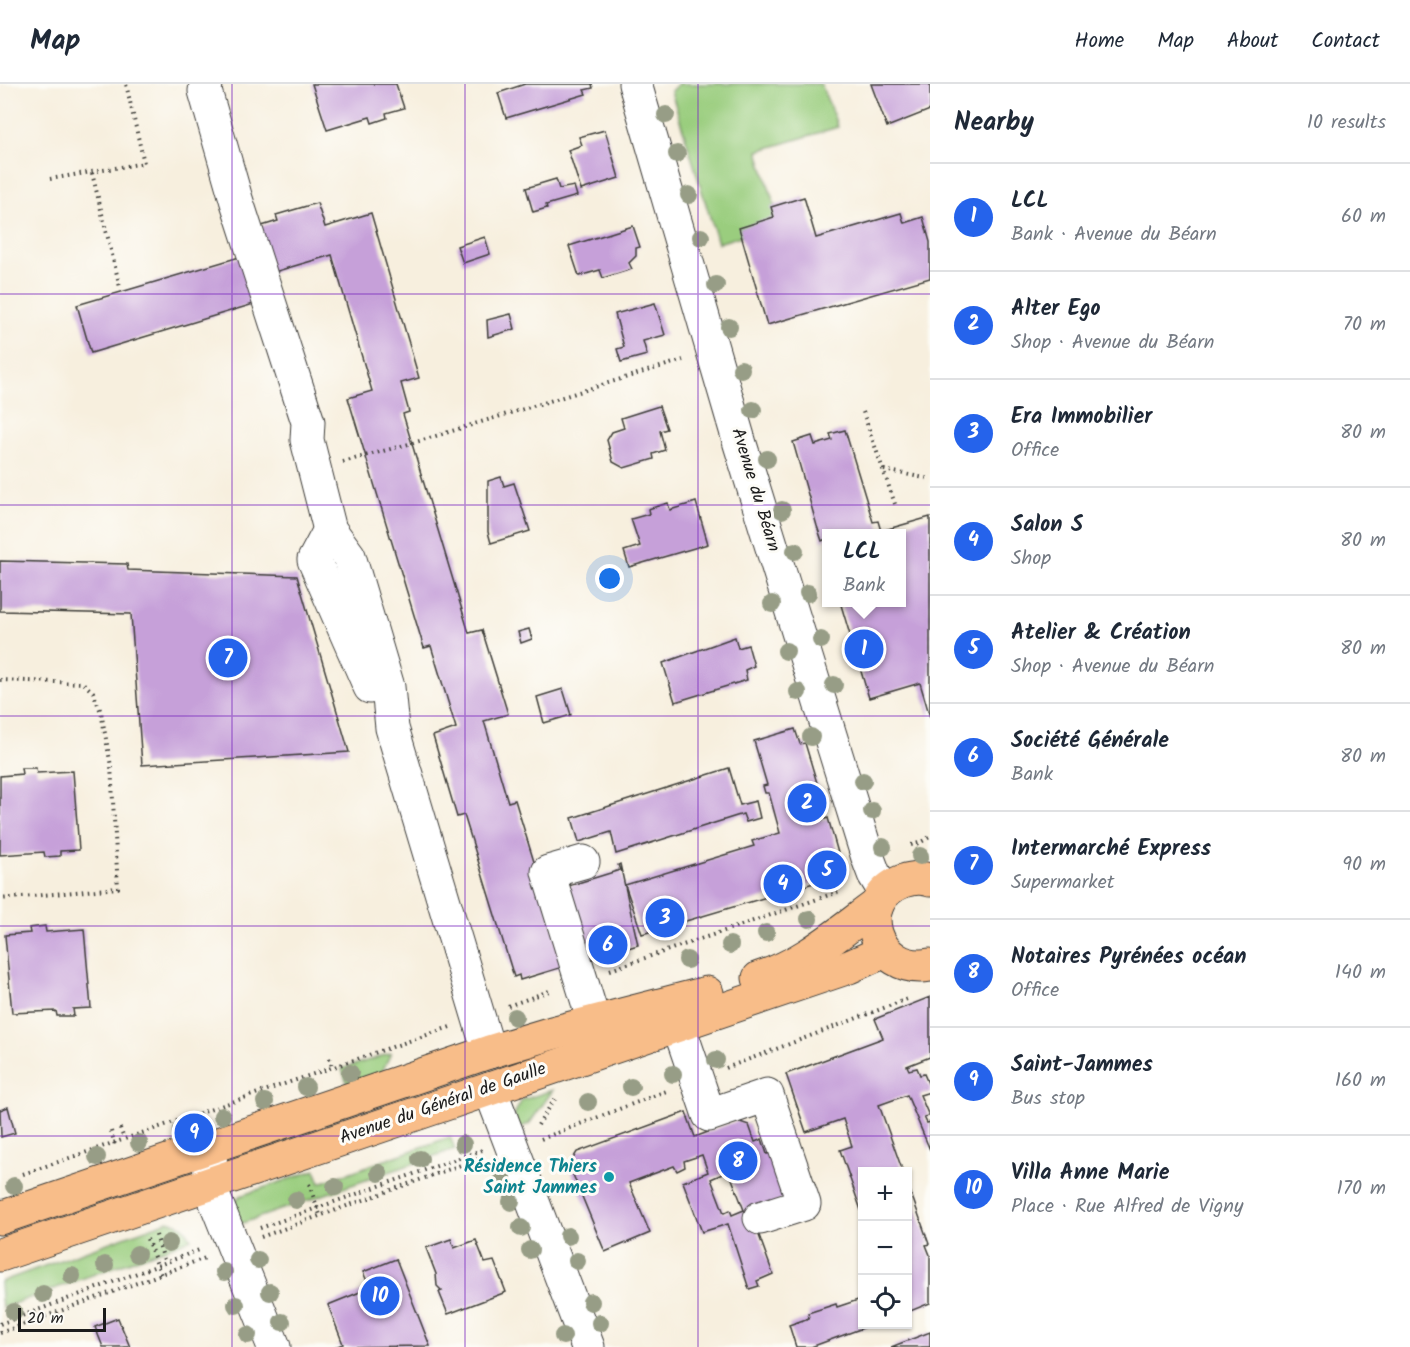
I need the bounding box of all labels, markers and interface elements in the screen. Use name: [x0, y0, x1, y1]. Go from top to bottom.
text: Map: [30, 19, 81, 64]
text: Home: [1075, 25, 1124, 58]
text: Map: [1157, 25, 1194, 58]
text: About: [1227, 25, 1278, 58]
text: Contact: [1311, 25, 1380, 58]
text: Nearby: [954, 102, 1034, 144]
text: 10 results: [1307, 107, 1386, 139]
text: LCL: [1011, 184, 1049, 219]
text: 1: [970, 201, 977, 233]
text: 60 m: [1341, 201, 1386, 233]
text: Bank · Avenue du Béarn: [1011, 219, 1217, 251]
text: Alter Ego: [1011, 292, 1101, 327]
text: 2: [968, 309, 979, 341]
text: 70 m: [1343, 309, 1386, 341]
text: Shop · Avenue du Béarn: [1011, 327, 1214, 359]
text: Era Immobilier: [1011, 400, 1152, 435]
text: 3: [968, 417, 979, 449]
text: 80 m: [1340, 417, 1386, 449]
street label: Avenue du Béarn: [722, 424, 788, 556]
text: Office: [1011, 435, 1059, 467]
text: Salon S: [1011, 508, 1083, 543]
text: 4: [968, 525, 979, 557]
text: 80 m: [1340, 525, 1386, 557]
popup: [822, 529, 906, 607]
text: LCL: [843, 535, 881, 570]
text: Shop: [1011, 543, 1051, 575]
your location: [595, 564, 624, 593]
text: Bank: [843, 570, 885, 602]
text: Atelier & Création: [1011, 616, 1191, 651]
pin: 1: [844, 626, 884, 672]
text: 5: [968, 633, 979, 665]
text: 80 m: [1340, 633, 1386, 665]
pin: 7: [208, 636, 248, 680]
text: Shop · Avenue du Béarn: [1011, 651, 1214, 683]
text: Société Générale: [1011, 724, 1169, 759]
text: 6: [968, 741, 979, 773]
text: 80 m: [1340, 741, 1386, 773]
text: Bank: [1011, 759, 1053, 791]
pin: 2: [788, 780, 826, 826]
text: Intermarché Express: [1011, 832, 1211, 867]
pin: 5: [808, 848, 846, 892]
text: 7: [969, 849, 978, 881]
text: 90 m: [1342, 849, 1386, 881]
pin: 4: [764, 862, 802, 906]
text: Supermarket: [1011, 867, 1114, 899]
pin: 3: [646, 896, 684, 940]
pin: 6: [588, 922, 628, 968]
text: Notaires Pyrénées océan: [1011, 940, 1247, 975]
text: 8: [968, 957, 979, 989]
text: 140 m: [1335, 957, 1386, 989]
text: Office: [1011, 975, 1059, 1007]
text: Saint-Jammes: [1011, 1048, 1153, 1083]
street label: Avenue du Général de Gaulle: [336, 1055, 550, 1153]
text: 9: [968, 1065, 979, 1097]
text: 160 m: [1335, 1065, 1386, 1097]
text: Bus stop: [1011, 1083, 1085, 1115]
pin: 9: [174, 1110, 214, 1156]
pin: 8: [718, 1138, 758, 1184]
place label: Résidence Thiers Saint Jammes: [464, 1153, 598, 1203]
text: Villa Anne Marie: [1011, 1156, 1170, 1191]
map controls: [858, 1167, 912, 1329]
button: +: [858, 1167, 912, 1221]
marker: Résidence Thiers Saint Jammes: [602, 1170, 616, 1184]
text: 10: [965, 1173, 982, 1205]
text: 170 m: [1337, 1173, 1386, 1205]
text: Place · Rue Alfred de Vigny: [1011, 1191, 1243, 1223]
button: −: [858, 1221, 912, 1275]
pin: 10: [360, 1274, 400, 1318]
button: locate: [858, 1275, 912, 1329]
scale bar: [18, 1305, 106, 1332]
text: 20 m: [27, 1306, 63, 1331]

